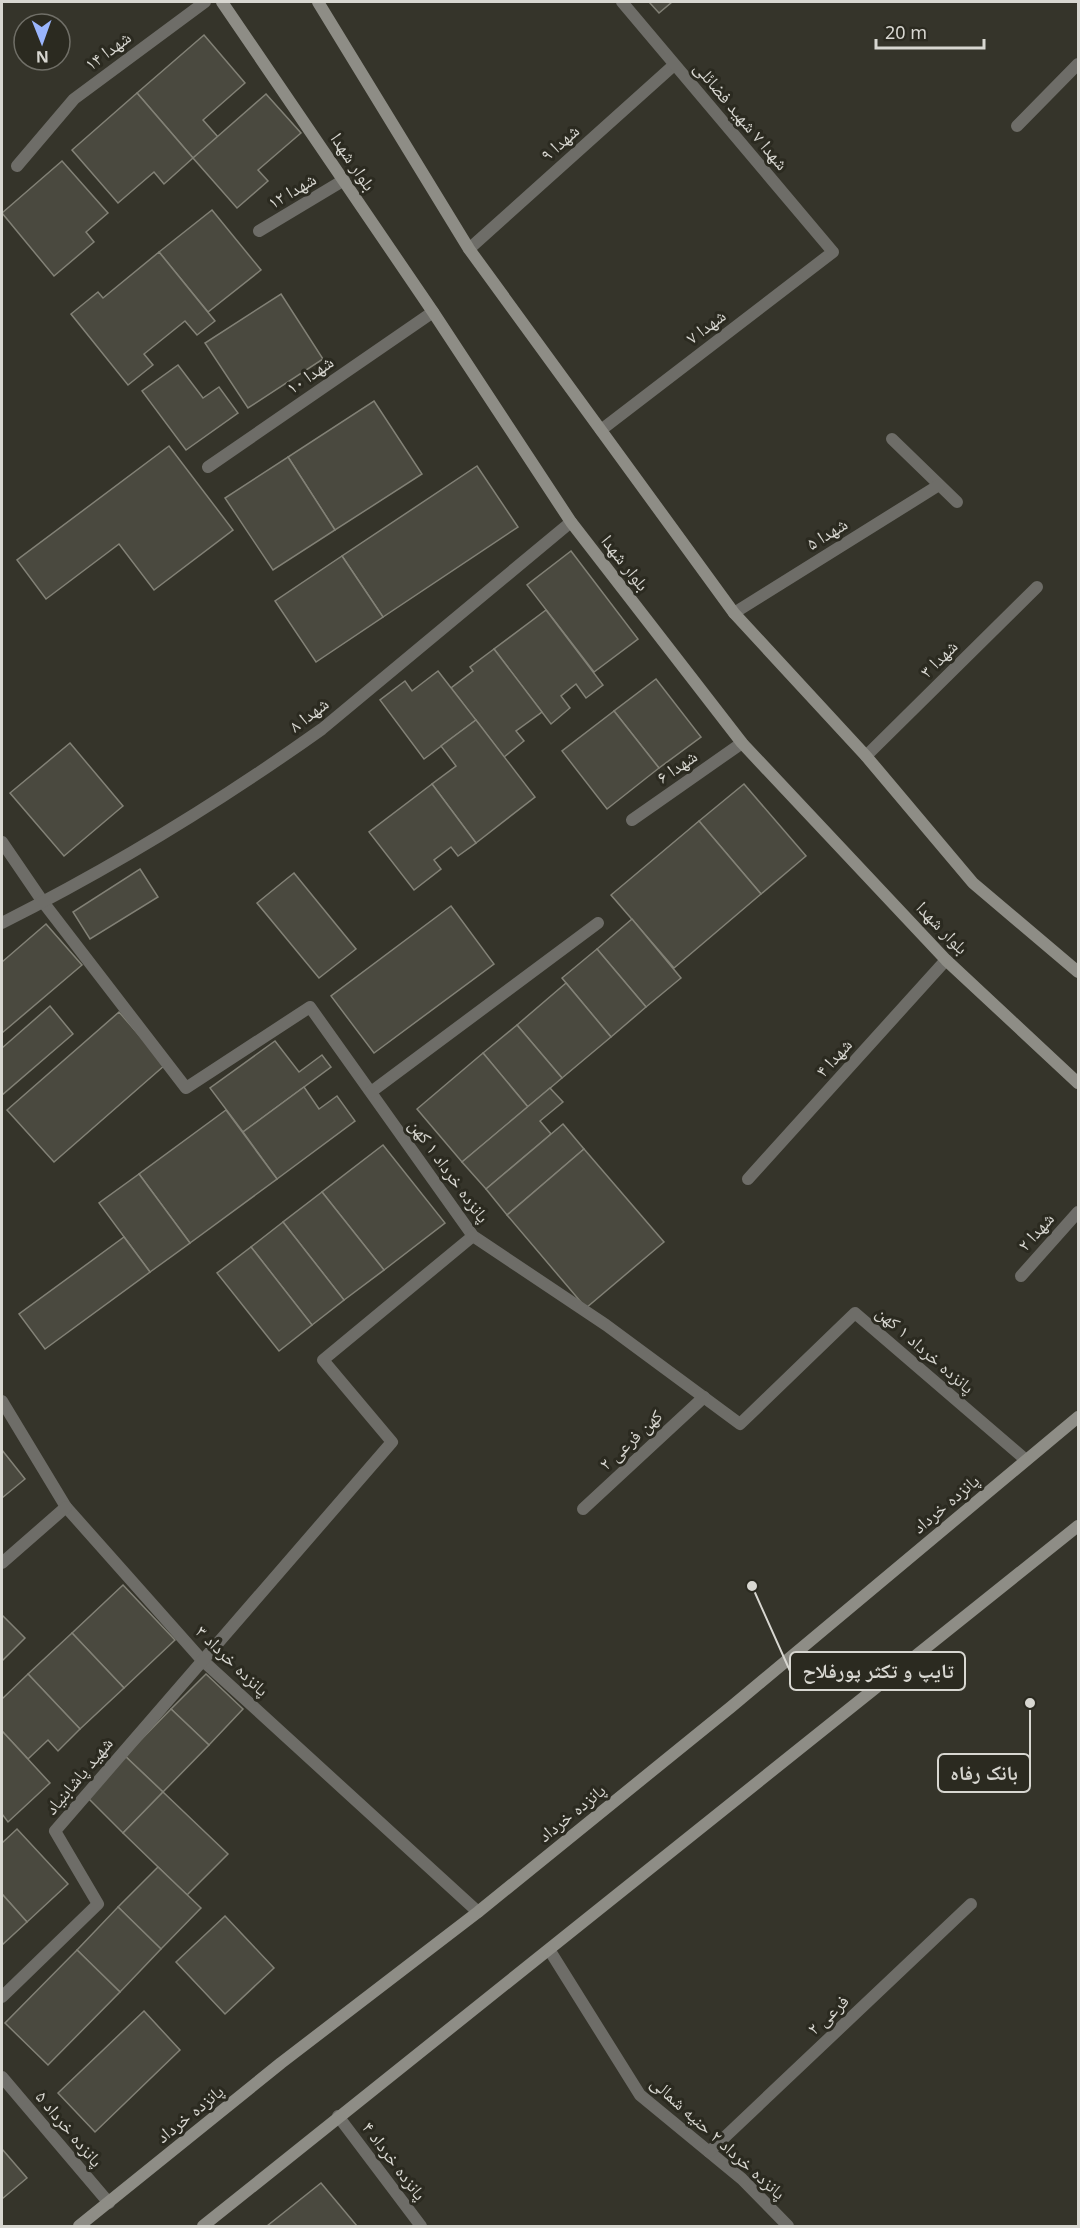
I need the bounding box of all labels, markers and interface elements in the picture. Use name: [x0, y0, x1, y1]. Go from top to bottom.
north arrow: [12, 12, 72, 72]
scale bar: [876, 12, 984, 50]
text: 20 m: [885, 20, 927, 44]
street label: شهدا ۱۴: [79, 25, 136, 76]
text: N: [36, 46, 49, 68]
street label: شهدا ۷ شهید فضائلی: [689, 56, 794, 175]
street label: شهدا ۹: [535, 119, 584, 166]
street label: بلوار شهدا: [326, 128, 382, 195]
street label: شهدا ۱۲: [263, 166, 320, 214]
street label: شهدا ۷: [680, 303, 730, 349]
street label: شهدا ۱۰: [281, 349, 338, 399]
street label: شهدا ۵: [801, 511, 852, 555]
street label: بلوار شهدا: [596, 529, 655, 596]
street label: شهدا ۳: [914, 634, 962, 682]
street label: شهدا ۸: [284, 691, 333, 737]
street label: شهدا ۶: [651, 744, 701, 789]
street label: بلوار شهدا: [911, 896, 974, 959]
street label: شهدا ۴: [810, 1033, 857, 1082]
street label: پانزده خرداد ۱ کهن: [404, 1114, 496, 1227]
street label: شهدا ۲: [1012, 1207, 1059, 1256]
street label: پانزده خرداد ۱ کهن: [871, 1300, 980, 1399]
street label: کهن فرعی ۲: [593, 1403, 668, 1475]
street label: پانزده خرداد: [907, 1468, 984, 1538]
street label: پانزده خرداد ۳: [191, 1619, 275, 1701]
callout: تایپ و تکثر پورفلاح: [790, 1652, 965, 1690]
text: تایپ و تکثر پورفلاح: [802, 1657, 954, 1684]
street label: شهید پاشابنیاد: [39, 1732, 118, 1819]
callout: بانک رفاه: [938, 1754, 1030, 1792]
text: بانک رفاه: [950, 1759, 1018, 1786]
street label: پانزده خرداد: [533, 1778, 610, 1847]
street label: فرعی ۲: [801, 1989, 853, 2040]
street label: پانزده خرداد ۲ حنیه شمالی: [646, 2070, 791, 2204]
street label: پانزده خرداد: [151, 2079, 228, 2148]
street label: پانزده خرداد ۵: [31, 2085, 109, 2172]
street label: پانزده خرداد ۴: [357, 2116, 432, 2205]

